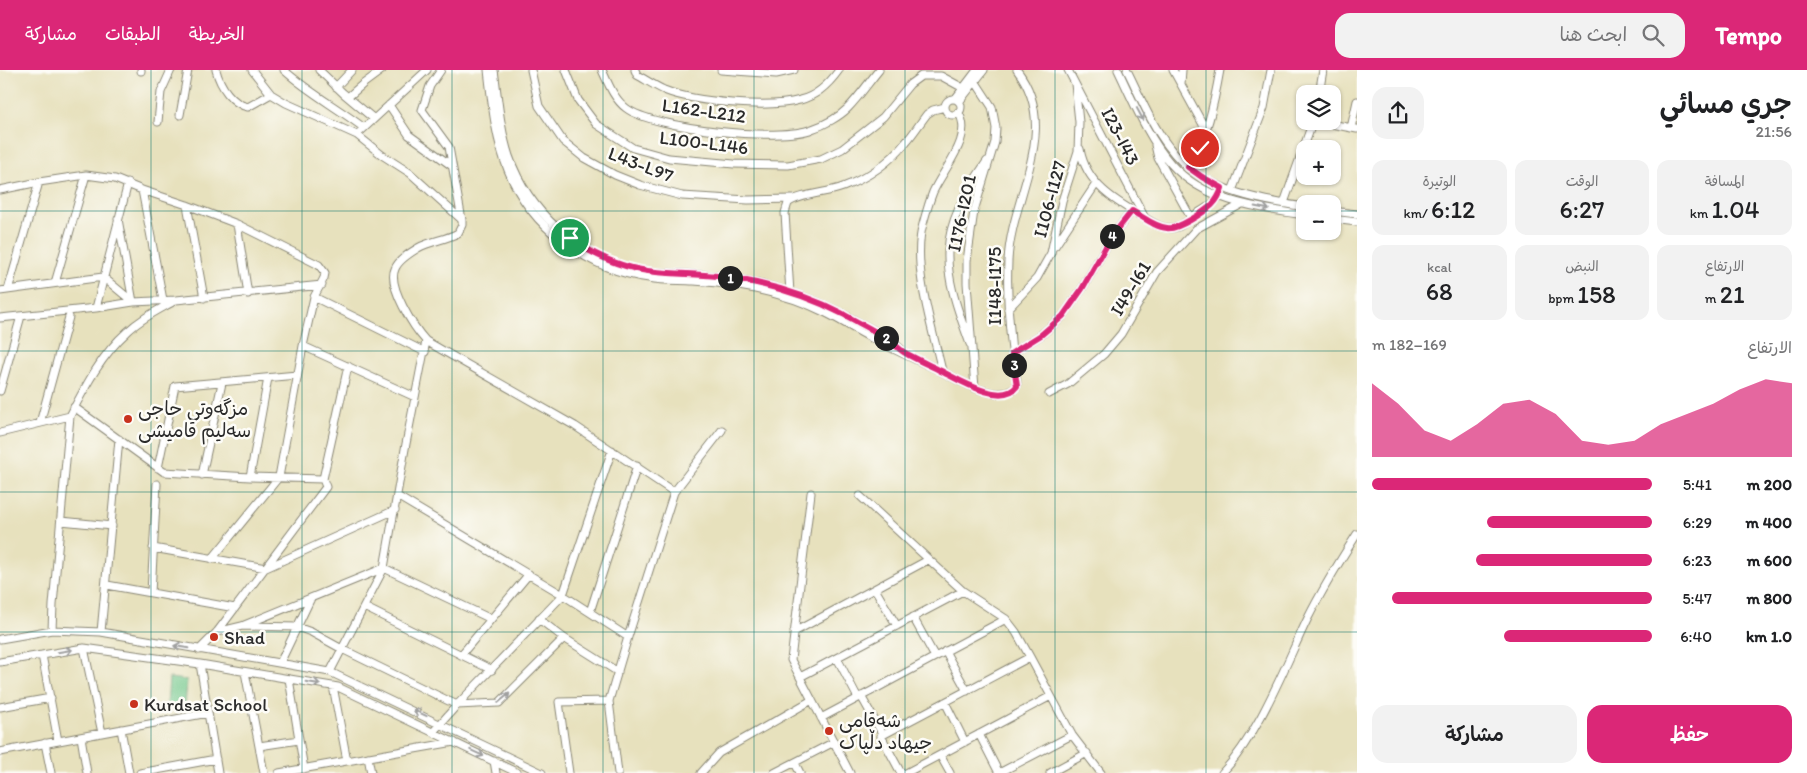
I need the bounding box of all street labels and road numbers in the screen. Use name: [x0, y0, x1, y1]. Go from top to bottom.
street label: L162-L212: [660, 93, 747, 128]
street label: I23-I43: [1096, 103, 1145, 169]
street label: L100-L146: [658, 126, 750, 159]
street label: L43-L97: [605, 142, 677, 187]
street label: I106-I127: [1028, 158, 1071, 240]
street label: I176-I201: [942, 172, 981, 254]
street label: I148-I175: [983, 247, 1006, 325]
street label: I49-I61: [1105, 257, 1156, 320]

